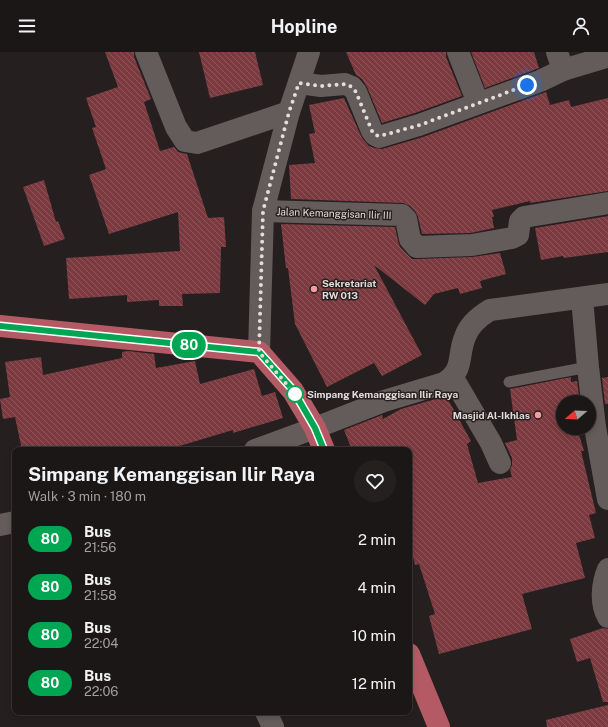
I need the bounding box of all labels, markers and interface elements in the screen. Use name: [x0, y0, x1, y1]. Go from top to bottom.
icon: menu: [16, 15, 38, 37]
icon: person: [570, 15, 592, 37]
text: Hopline: [271, 16, 337, 37]
your location: [517, 75, 537, 95]
street label: Jalan Kemanggisan Ilir III: [276, 205, 392, 221]
place label: Sekretariat RW 013: [322, 277, 376, 301]
marker: Sekretariat RW 013: [309, 284, 319, 294]
line badge: 80: [171, 332, 207, 358]
text: 80: [180, 337, 198, 353]
marker: Simpang Kemanggisan Ilir Raya: [286, 385, 304, 403]
place label: Simpang Kemanggisan Ilir Raya: [307, 388, 458, 400]
north arrow: [556, 395, 596, 435]
map controls: [556, 395, 596, 435]
place label: Masjid Al-Ikhlas: [453, 409, 530, 421]
marker: Masjid Al-Ikhlas: [533, 410, 543, 420]
button: heart: [354, 460, 396, 502]
text: Simpang Kemanggisan Ilir Raya: [28, 463, 315, 485]
text: Walk · 3 min · 180 m: [28, 489, 146, 504]
text: Bus: [84, 523, 111, 540]
text: 80: [41, 531, 59, 547]
text: 2 min: [358, 531, 396, 548]
text: 21:56: [84, 540, 116, 555]
text: Bus: [84, 571, 111, 588]
text: 80: [41, 579, 59, 595]
text: 4 min: [357, 579, 396, 596]
text: 21:58: [84, 588, 117, 603]
text: Bus: [84, 619, 111, 636]
text: 80: [41, 627, 59, 643]
text: 10 min: [352, 627, 396, 644]
text: 22:04: [84, 636, 119, 651]
text: Bus: [84, 667, 111, 684]
text: 80: [41, 675, 59, 691]
text: 12 min: [352, 675, 396, 692]
text: 22:06: [84, 684, 118, 699]

